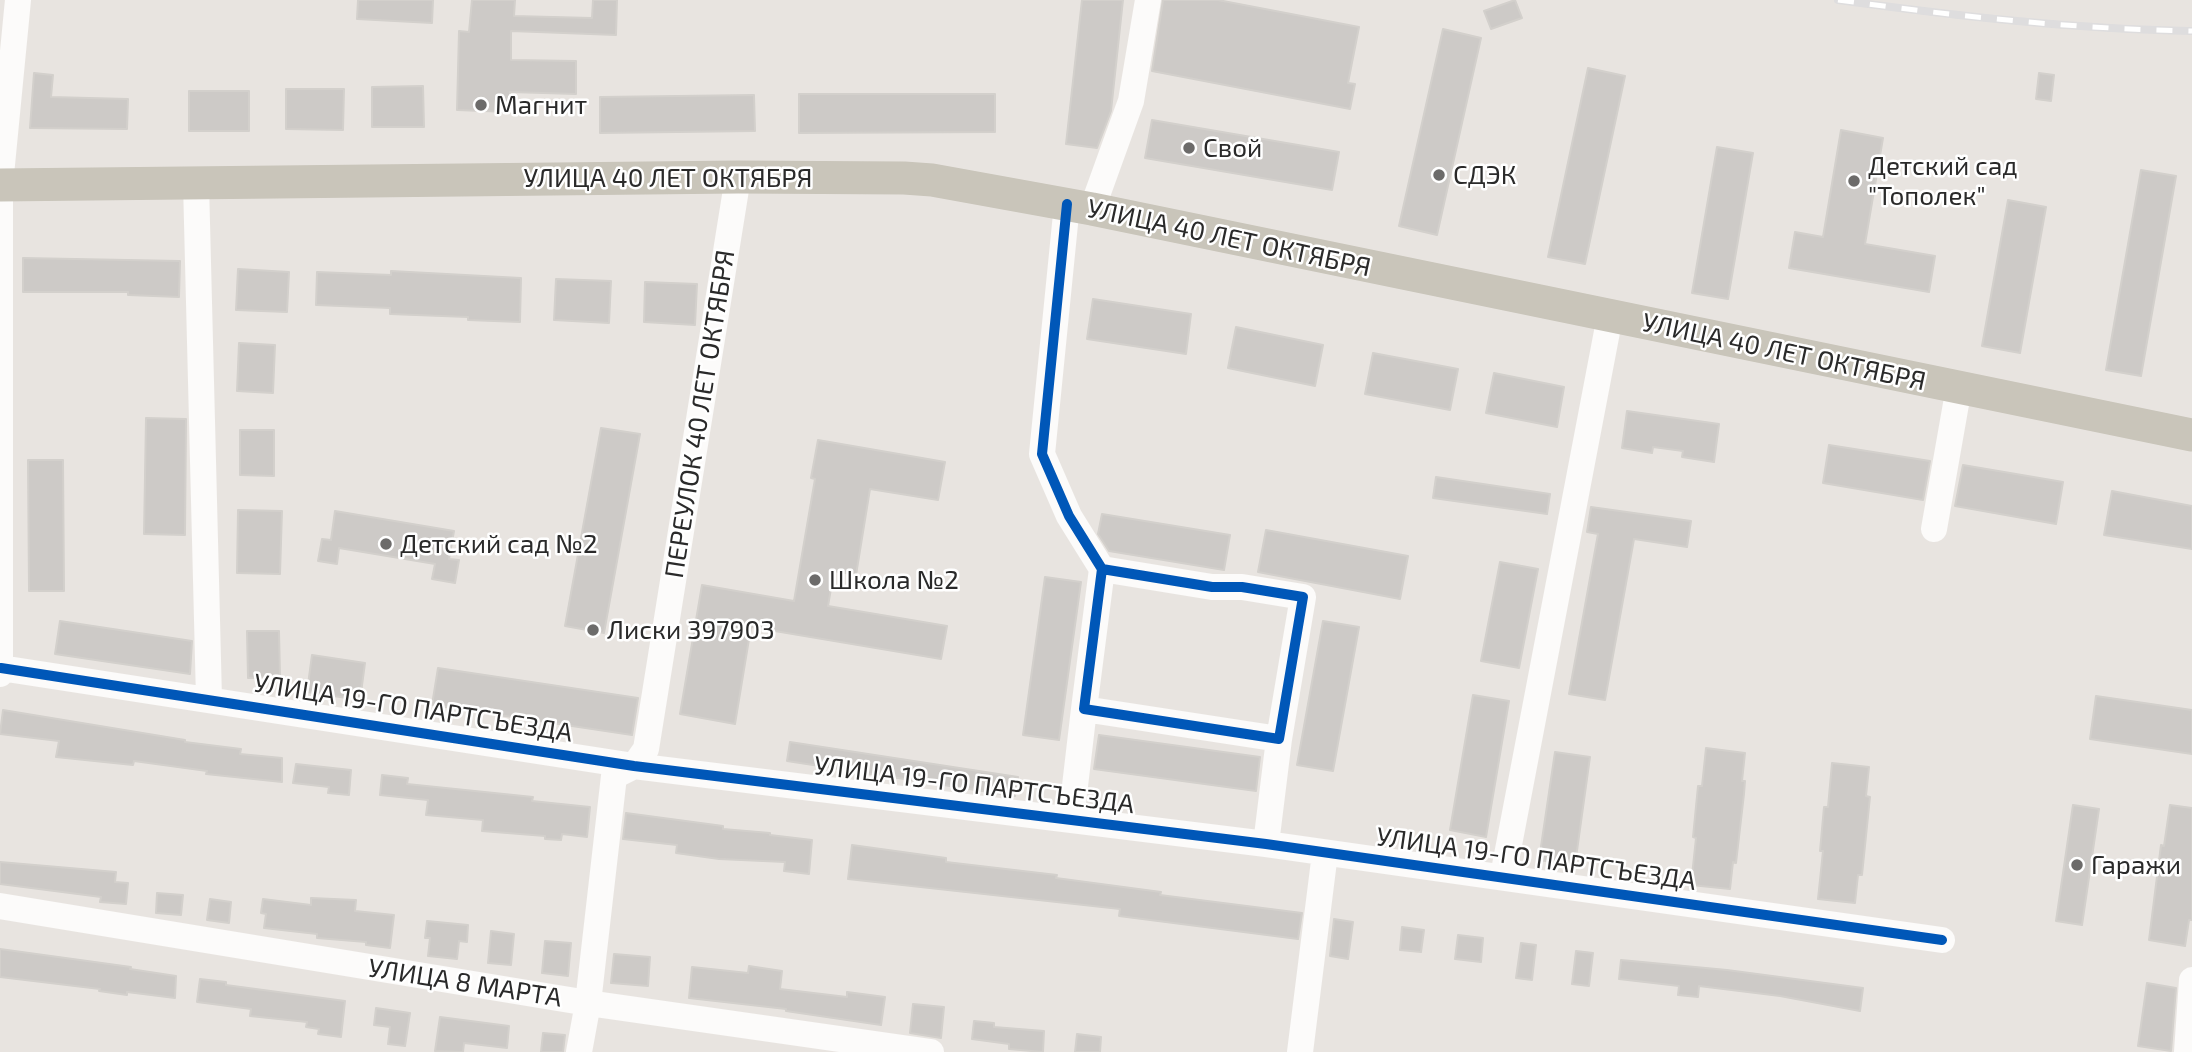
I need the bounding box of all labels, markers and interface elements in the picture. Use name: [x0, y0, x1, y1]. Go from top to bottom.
place label: Магнит: [495, 89, 587, 121]
marker: Магнит: [473, 97, 489, 113]
place label: Свой: [1203, 132, 1262, 164]
marker: Свой: [1181, 140, 1197, 156]
place label: Детский сад "Тополек": [1868, 150, 2018, 212]
place label: СДЭК: [1453, 159, 1516, 191]
street label: УЛИЦА 40 ЛЕТ ОКТЯБРЯ: [523, 162, 813, 194]
marker: СДЭК: [1431, 167, 1447, 183]
marker: Детский сад "Тополек": [1846, 173, 1862, 189]
street label: УЛИЦА 40 ЛЕТ ОКТЯБРЯ: [1084, 193, 1374, 283]
street label: ПЕРЕУЛОК 40 ЛЕТ ОКТЯБРЯ: [659, 248, 741, 580]
street label: УЛИЦА 40 ЛЕТ ОКТЯБРЯ: [1639, 307, 1929, 397]
place label: Детский сад №2: [400, 528, 598, 560]
marker: Детский сад №2: [378, 536, 394, 552]
place label: Школа №2: [829, 564, 959, 596]
marker: Школа №2: [807, 572, 823, 588]
place label: Лиски 397903: [607, 614, 775, 646]
marker: Лиски 397903: [585, 622, 601, 638]
street label: УЛИЦА 19-ГО ПАРТСЪЕЗДА: [251, 667, 575, 749]
street label: УЛИЦА 19-ГО ПАРТСЪЕЗДА: [812, 750, 1136, 820]
street label: УЛИЦА 19-ГО ПАРТСЪЕЗДА: [1374, 821, 1698, 897]
place label: Гаражи: [2091, 849, 2181, 881]
marker: Гаражи: [2069, 857, 2085, 873]
street label: УЛИЦА 8 МАРТА: [366, 952, 564, 1014]

